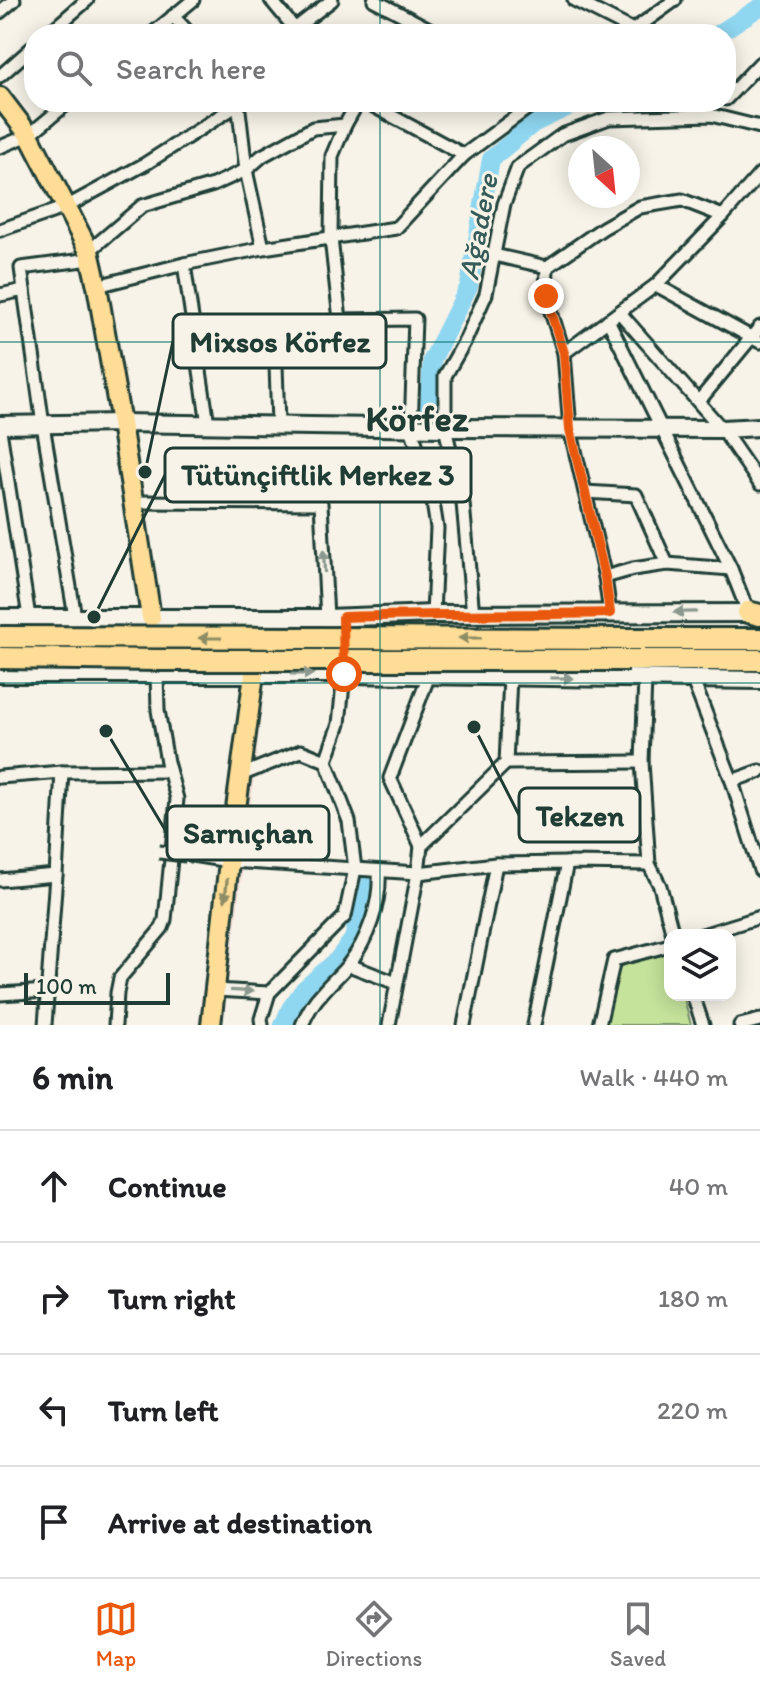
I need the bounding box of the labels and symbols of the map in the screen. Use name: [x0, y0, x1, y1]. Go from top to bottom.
north arrow: [568, 136, 640, 208]
water label: Ağadere: [449, 169, 506, 283]
route end: [528, 278, 564, 314]
callout: Mixsos Körfez: [173, 314, 386, 368]
text: Mixsos Körfez: [190, 323, 371, 360]
district label: Körfez: [366, 397, 469, 440]
callout: Tütünçiftlik Merkez 3: [165, 448, 471, 502]
text: Tütünçiftlik Merkez 3: [180, 456, 455, 493]
one-way arrow: [317, 548, 330, 573]
one-way arrow: [672, 606, 697, 619]
one-way arrow: [197, 632, 222, 644]
one-way arrow: [457, 632, 482, 644]
route start: [326, 656, 362, 692]
one-way arrow: [290, 668, 315, 680]
one-way arrow: [550, 672, 575, 684]
callout: Tekzen: [519, 788, 640, 842]
text: Tekzen: [535, 797, 624, 834]
callout: Sarnıçhan: [167, 806, 329, 860]
text: Sarnıçhan: [183, 814, 314, 851]
one-way arrow: [220, 878, 233, 903]
scale bar: [24, 969, 170, 1005]
one-way arrow: [230, 985, 255, 998]

